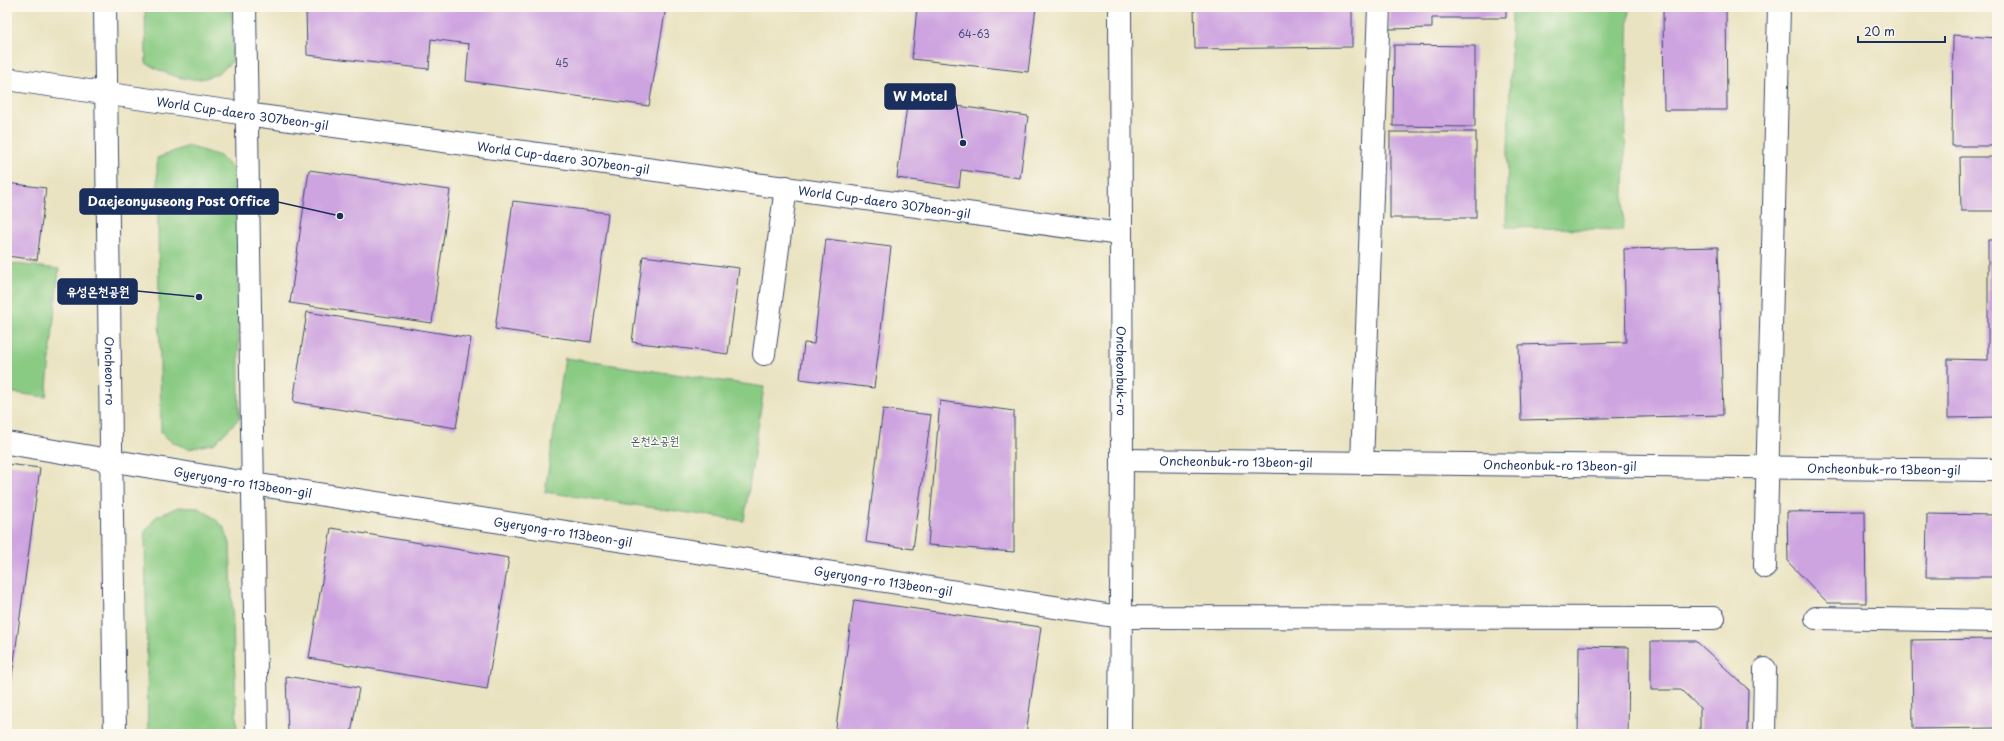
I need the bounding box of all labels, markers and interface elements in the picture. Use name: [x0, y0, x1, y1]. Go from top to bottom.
scale bar: [1858, 18, 1945, 44]
text: 20 m: [1864, 22, 1895, 40]
house number: 64-63: [958, 26, 990, 41]
house number: 45: [556, 55, 568, 70]
callout: W Motel: [885, 84, 955, 109]
text: W Motel: [893, 86, 947, 105]
street label: World Cup-daero 307beon-gil: [155, 92, 330, 134]
street label: World Cup-daero 307beon-gil: [476, 137, 651, 178]
street label: World Cup-daero 307beon-gil: [797, 181, 972, 222]
callout: Daejeonyuseong Post Office: [80, 189, 278, 214]
text: Daejeonyuseong Post Office: [88, 191, 270, 210]
callout: 유성온천공원: [58, 279, 137, 304]
text: 유성온천공원: [67, 281, 129, 300]
street label: Oncheonbuk-ro: [1112, 326, 1131, 416]
street label: Oncheon-ro: [101, 336, 119, 406]
park label: 온천소공원: [631, 431, 679, 449]
street label: Oncheonbuk-ro 13beon-gil: [1159, 451, 1313, 471]
street label: Oncheonbuk-ro 13beon-gil: [1483, 455, 1637, 475]
street label: Oncheonbuk-ro 13beon-gil: [1807, 459, 1961, 479]
street label: Gyeryong-ro 113beon-gil: [172, 462, 313, 502]
street label: Gyeryong-ro 113beon-gil: [493, 512, 633, 551]
street label: Gyeryong-ro 113beon-gil: [813, 561, 954, 600]

